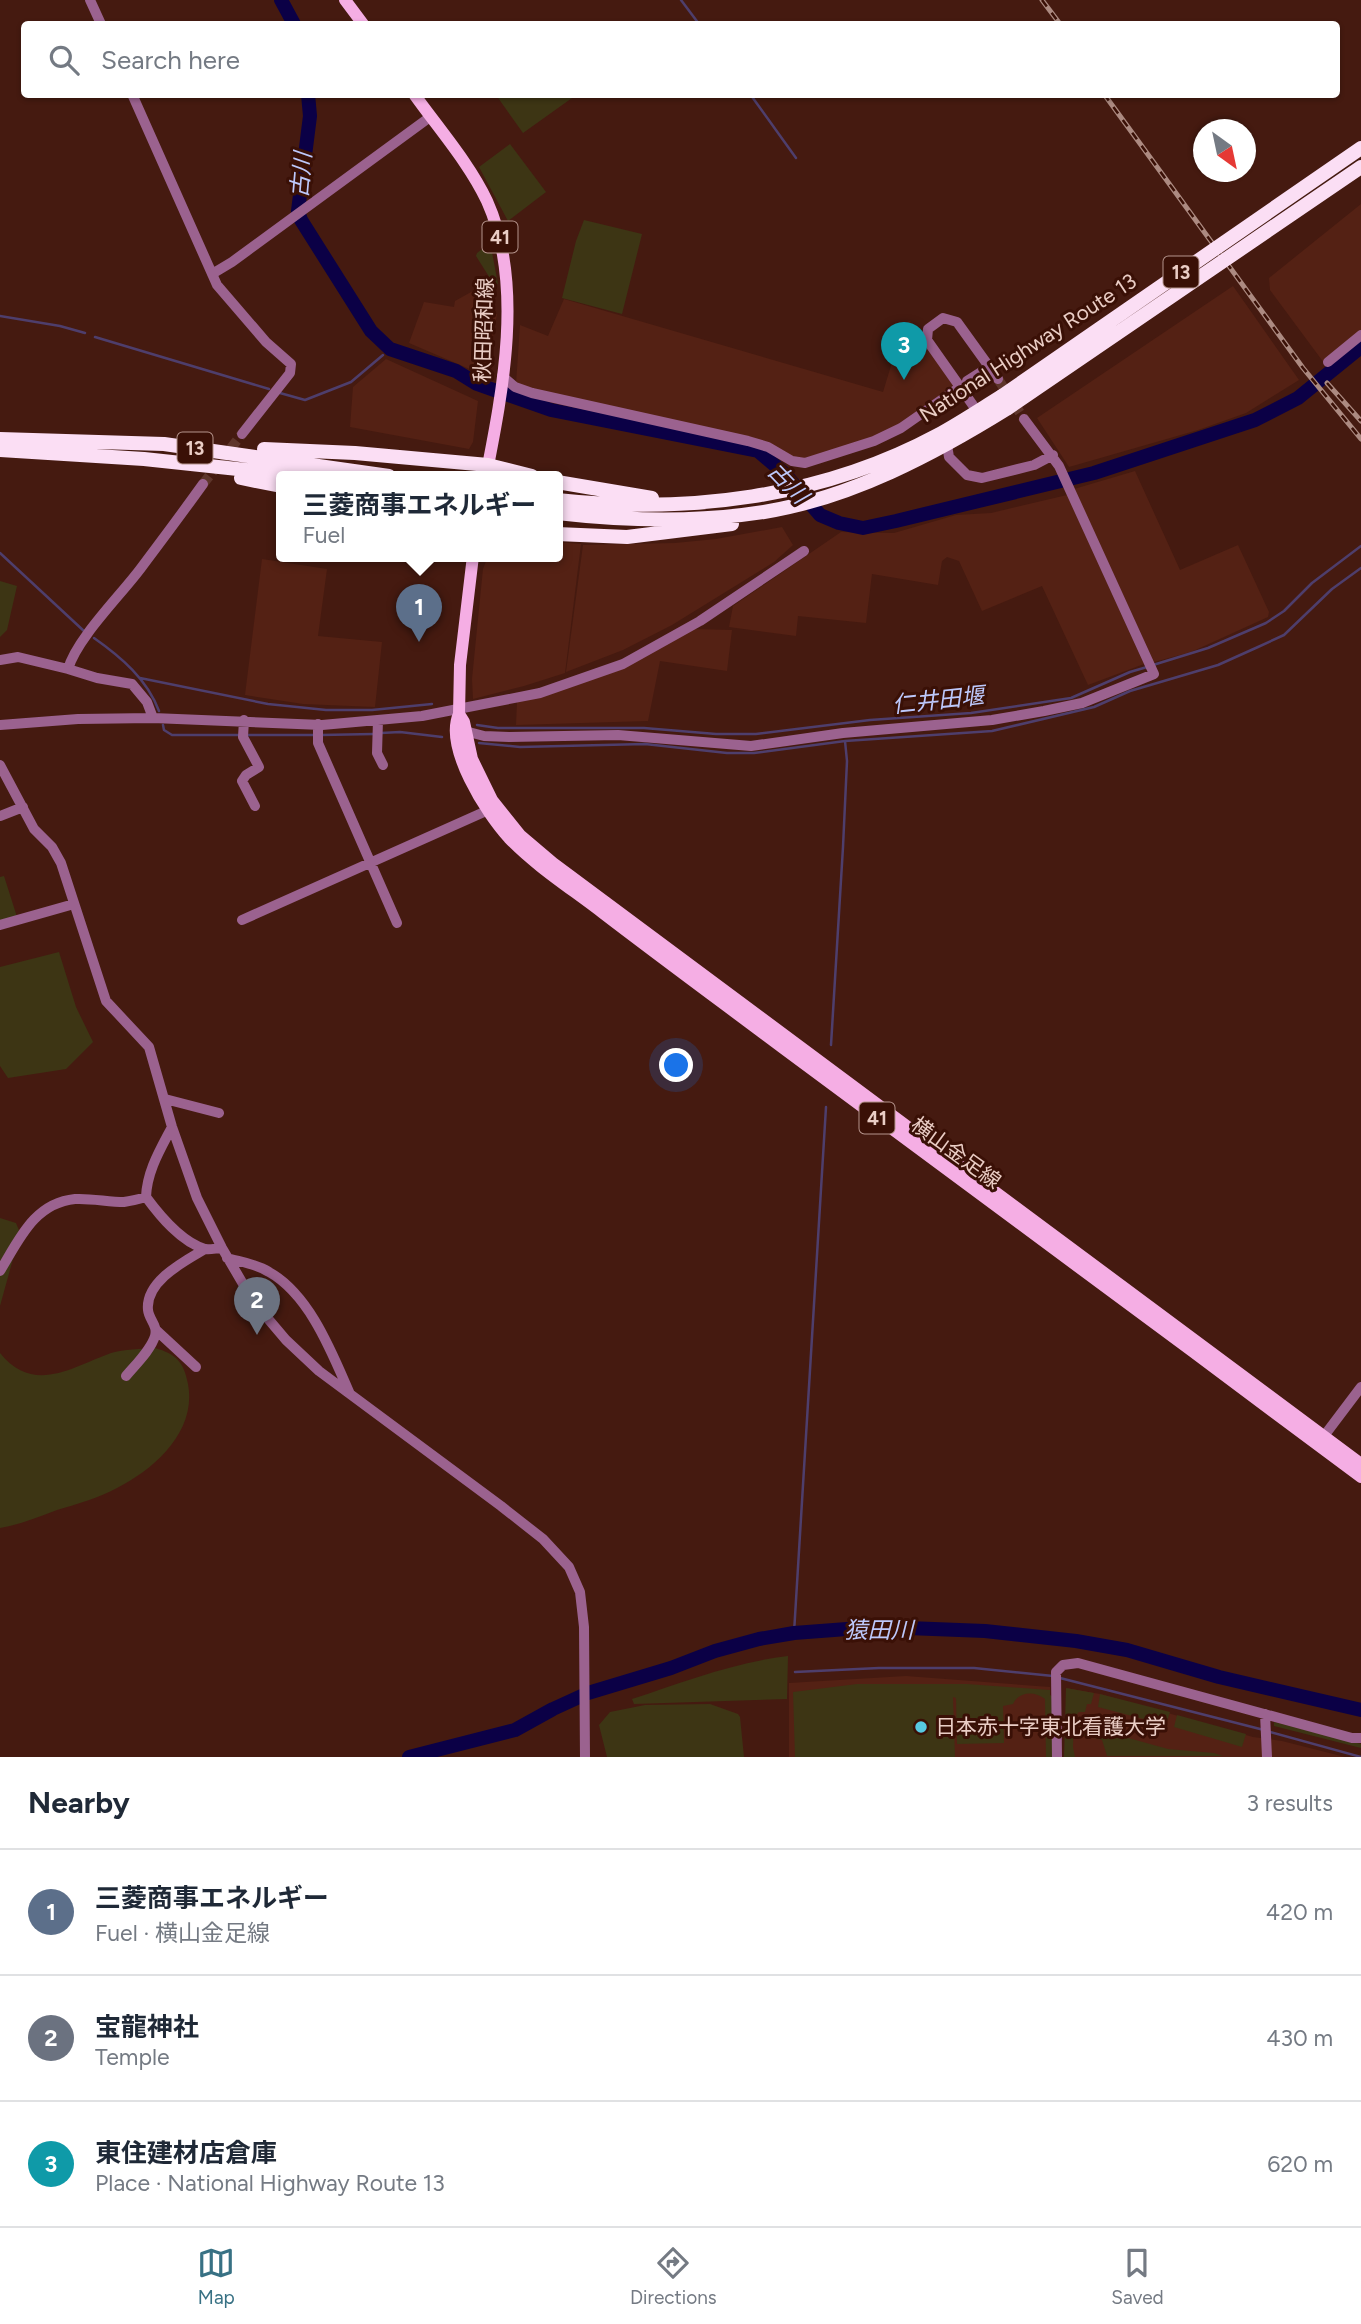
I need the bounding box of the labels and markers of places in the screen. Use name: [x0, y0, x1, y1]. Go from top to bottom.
pin: 3: [881, 322, 927, 380]
pin: 1: [396, 584, 442, 642]
pin: 2: [234, 1277, 280, 1335]
place label: 日本赤十字東北看護大学: [935, 1714, 1166, 1739]
marker: 日本赤十字東北看護大学: [913, 1719, 929, 1735]

